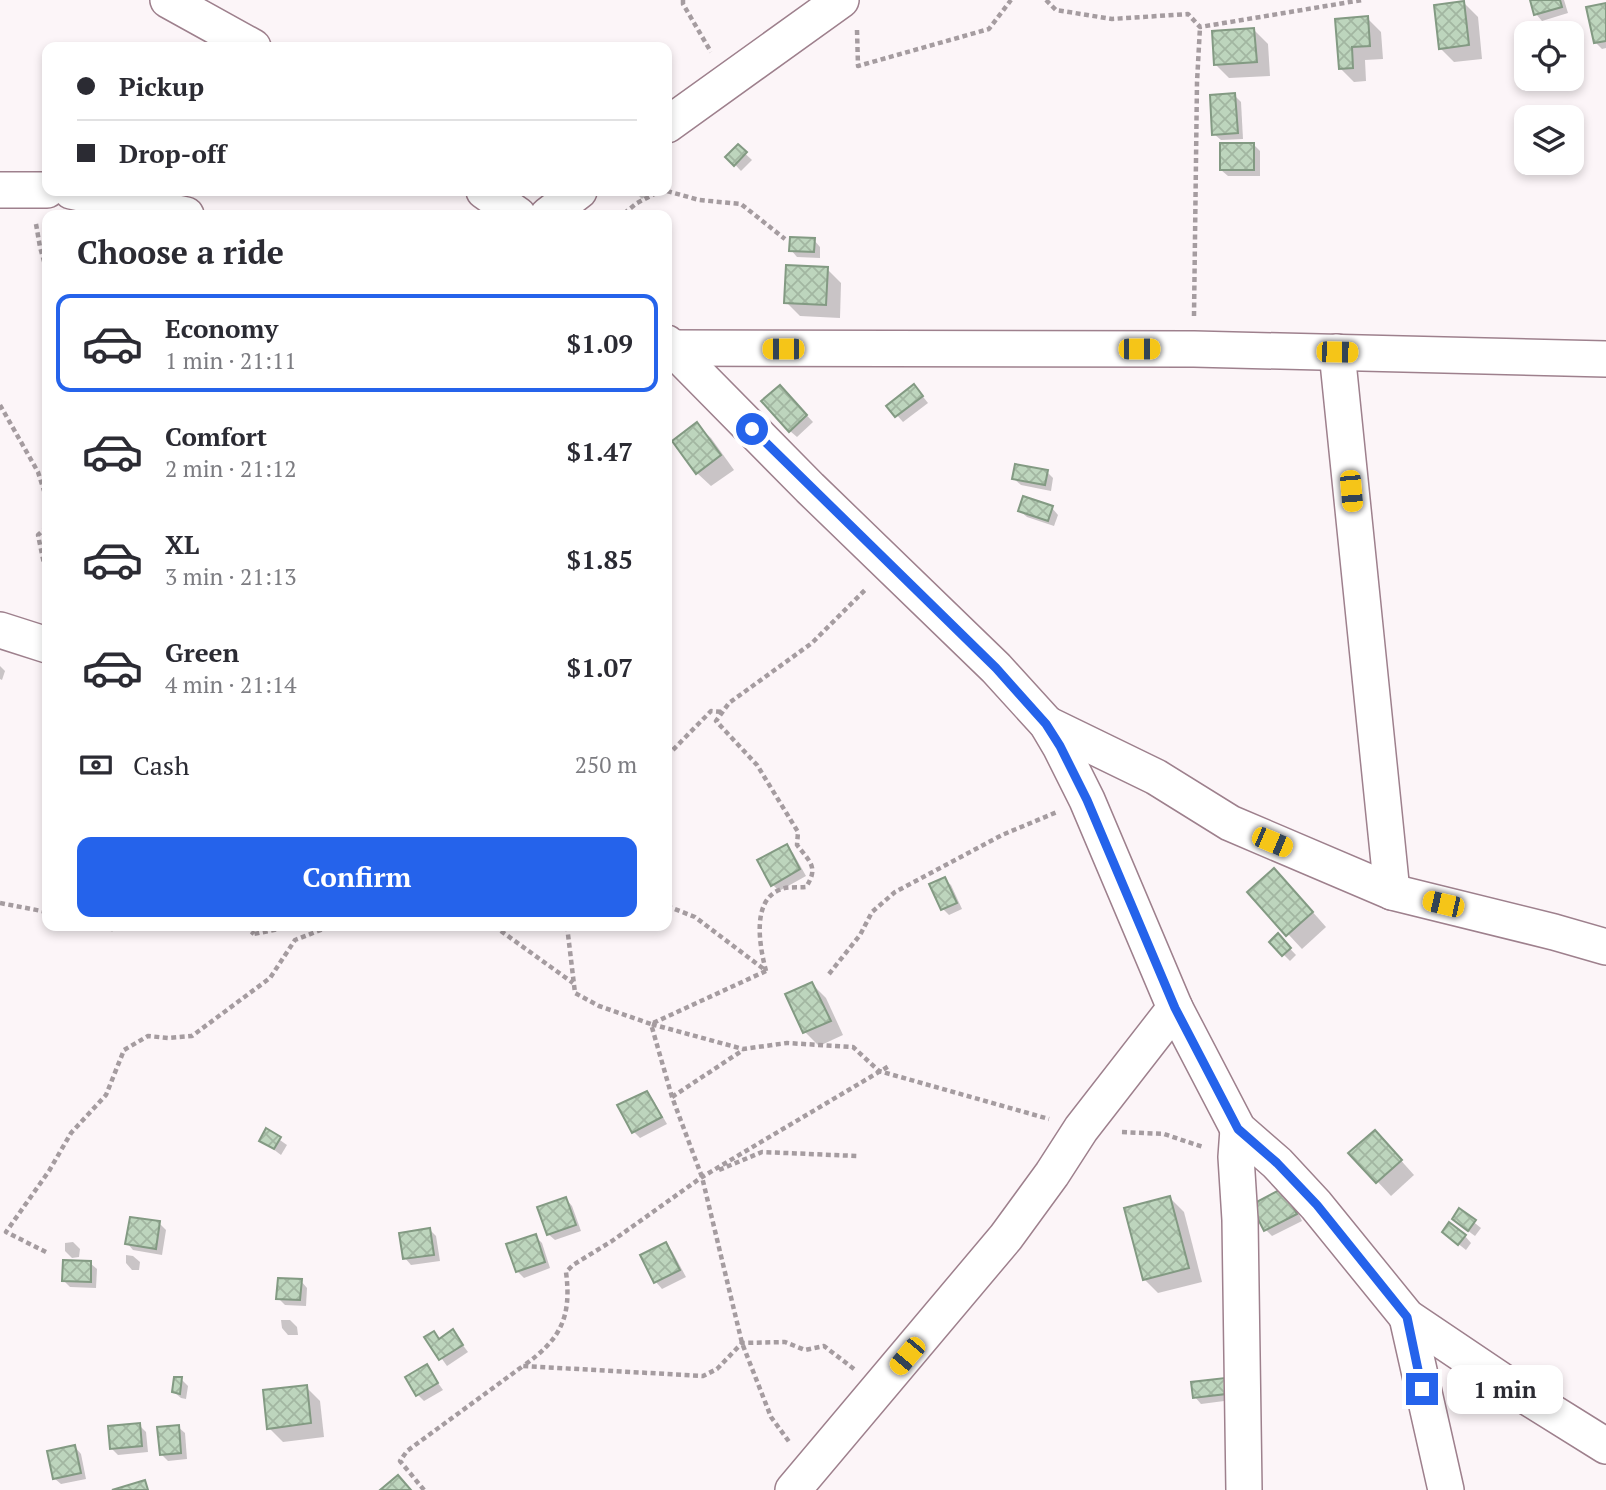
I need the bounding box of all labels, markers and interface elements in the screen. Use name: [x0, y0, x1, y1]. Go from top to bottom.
map controls: [1514, 21, 1584, 175]
button: locate: [1514, 21, 1584, 91]
text: Pickup: [119, 69, 204, 103]
button: layers: [1514, 105, 1584, 175]
text: Drop-off: [119, 136, 226, 170]
text: Choose a ride: [77, 231, 284, 273]
text: Economy: [165, 311, 278, 345]
icon: car: [81, 312, 144, 375]
text: $1.09: [567, 326, 633, 360]
car: [763, 339, 805, 360]
car: [1119, 339, 1161, 360]
car: [1316, 341, 1359, 363]
text: 1 min · 21:11: [165, 345, 297, 376]
route start: [736, 413, 768, 445]
text: Comfort: [165, 419, 267, 453]
icon: car: [81, 420, 144, 483]
text: $1.47: [567, 434, 633, 468]
text: 2 min · 21:12: [165, 453, 297, 484]
car: [1339, 469, 1364, 513]
text: XL: [165, 527, 199, 561]
icon: car: [81, 528, 144, 591]
text: $1.85: [567, 542, 633, 576]
text: 3 min · 21:13: [165, 561, 297, 592]
text: Green: [165, 635, 239, 669]
icon: car: [81, 636, 144, 699]
text: $1.07: [567, 650, 633, 684]
text: 4 min · 21:14: [165, 669, 297, 700]
icon: cash: [77, 746, 115, 784]
text: Cash: [133, 748, 189, 782]
text: 250 m: [575, 749, 637, 780]
car: [1249, 824, 1296, 860]
button: Confirm: [77, 837, 637, 917]
car: [1421, 889, 1466, 919]
car: [886, 1333, 929, 1379]
callout: 1 min: [1446, 1364, 1562, 1414]
route end: [1406, 1373, 1438, 1405]
text: 1 min: [1474, 1374, 1536, 1405]

